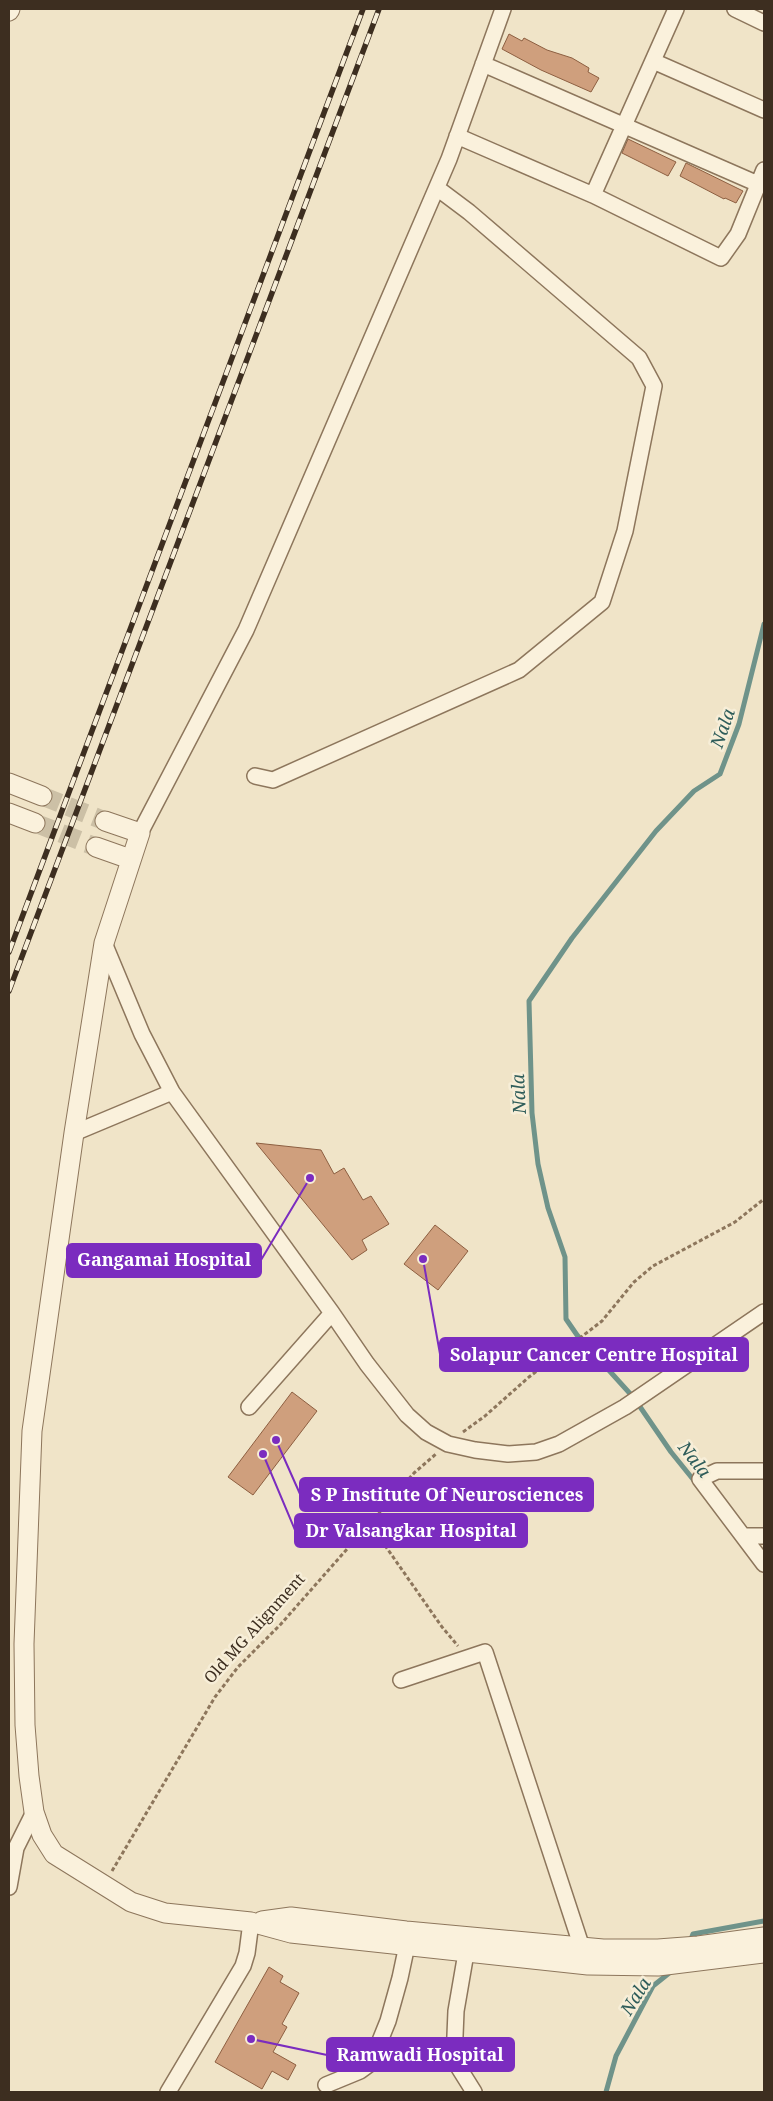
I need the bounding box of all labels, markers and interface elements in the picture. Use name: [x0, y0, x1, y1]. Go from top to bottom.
water label: Nala: [704, 705, 740, 752]
water label: Nala: [505, 1073, 531, 1116]
callout: Gangamai Hospital: [67, 1244, 261, 1277]
text: Gangamai Hospital: [77, 1247, 252, 1271]
callout: Solapur Cancer Centre Hospital: [440, 1338, 748, 1371]
text: Solapur Cancer Centre Hospital: [450, 1342, 739, 1366]
water label: Nala: [673, 1435, 717, 1483]
callout: S P Institute Of Neurosciences: [300, 1478, 593, 1511]
text: S P Institute Of Neurosciences: [311, 1482, 584, 1506]
callout: Dr Valsangkar Hospital: [295, 1514, 527, 1547]
text: Dr Valsangkar Hospital: [305, 1518, 517, 1542]
street label: Old MG Alignment: [199, 1568, 310, 1688]
water label: Nala: [614, 1972, 656, 2020]
callout: Ramwadi Hospital: [327, 2038, 514, 2071]
text: Ramwadi Hospital: [336, 2042, 504, 2066]

